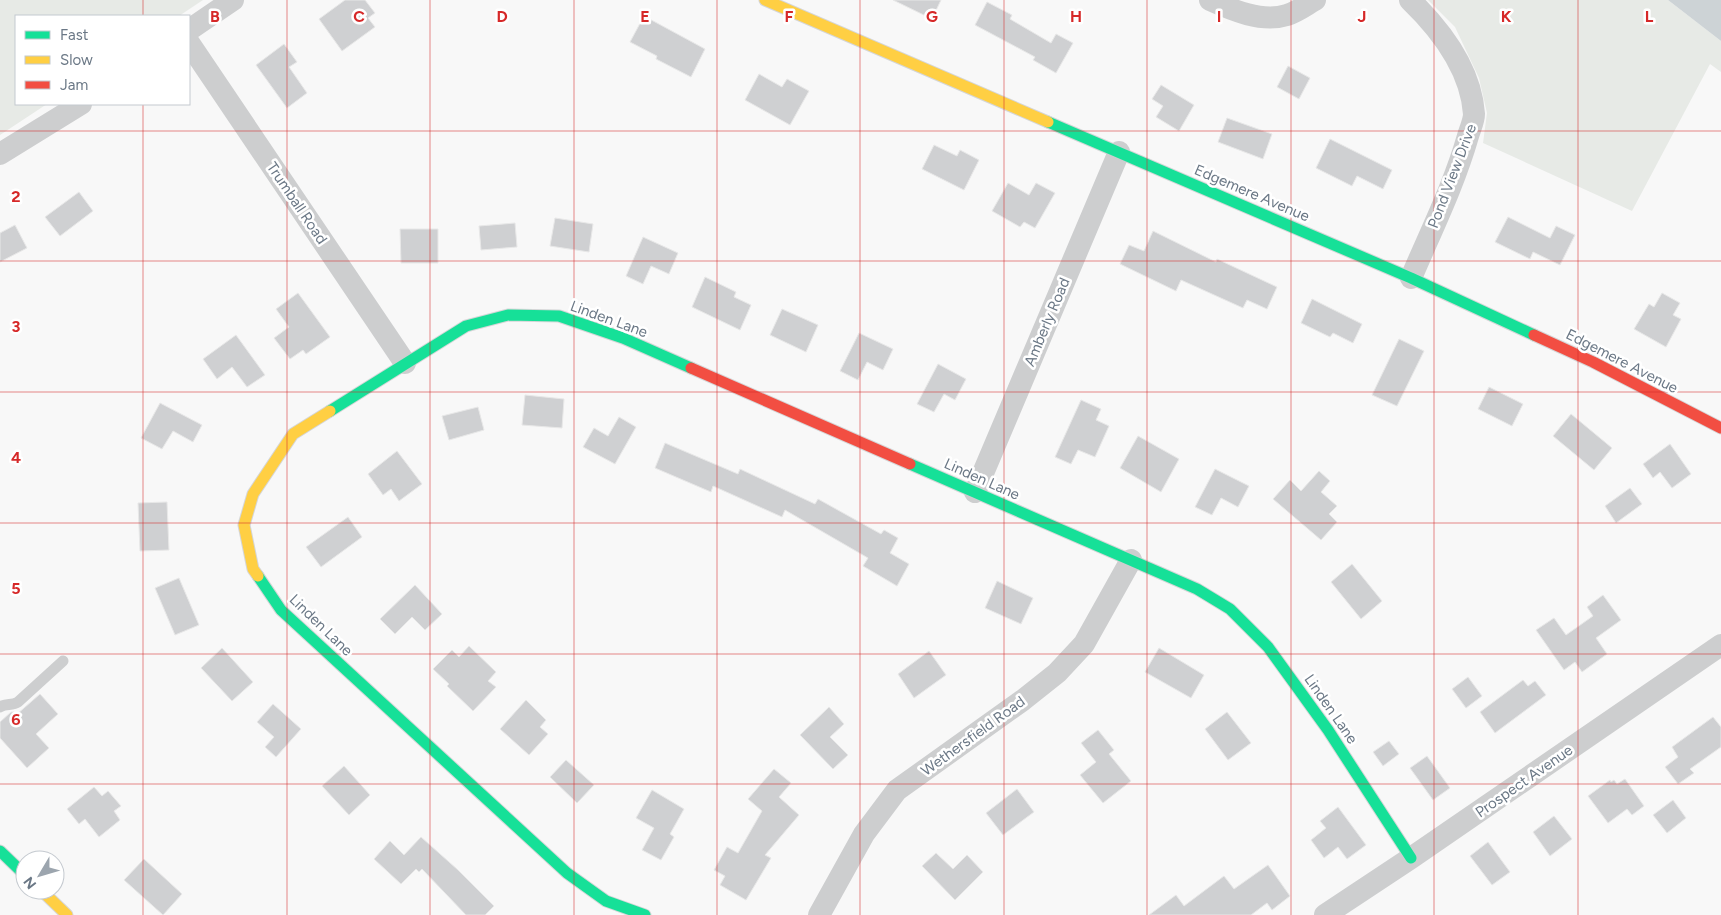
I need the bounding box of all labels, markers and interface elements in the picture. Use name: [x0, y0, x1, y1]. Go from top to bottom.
text: B: [210, 7, 220, 26]
text: C: [353, 7, 365, 26]
text: D: [496, 7, 508, 26]
text: E: [640, 7, 650, 26]
text: F: [785, 7, 794, 26]
text: G: [926, 7, 938, 26]
text: H: [1070, 7, 1082, 26]
text: I: [1217, 7, 1221, 26]
text: J: [1358, 7, 1366, 26]
text: K: [1501, 7, 1512, 26]
text: L: [1645, 7, 1654, 26]
legend: [15, 15, 190, 105]
text: Fast: [60, 26, 89, 44]
text: Slow: [60, 51, 93, 69]
text: Jam: [60, 76, 88, 94]
street label: Pond View Drive: [1424, 121, 1480, 231]
street label: Trumball Road: [263, 159, 331, 247]
street label: Edgemere Avenue: [1192, 161, 1312, 225]
text: 2: [11, 187, 21, 206]
street label: Amberly Road: [1020, 275, 1074, 369]
street label: Linden Lane: [568, 297, 650, 341]
text: 3: [12, 317, 21, 336]
street label: Edgemere Avenue: [1563, 325, 1681, 397]
text: 4: [11, 448, 21, 467]
street label: Linden Lane: [941, 454, 1023, 504]
text: 5: [11, 579, 21, 598]
street label: Linden Lane: [286, 590, 356, 660]
street label: Linden Lane: [1300, 671, 1362, 747]
street label: Wethersfield Road: [918, 692, 1028, 780]
text: 6: [11, 710, 21, 729]
street label: Prospect Avenue: [1472, 741, 1576, 821]
north arrow: [15, 850, 65, 900]
text: N: [20, 873, 40, 892]

